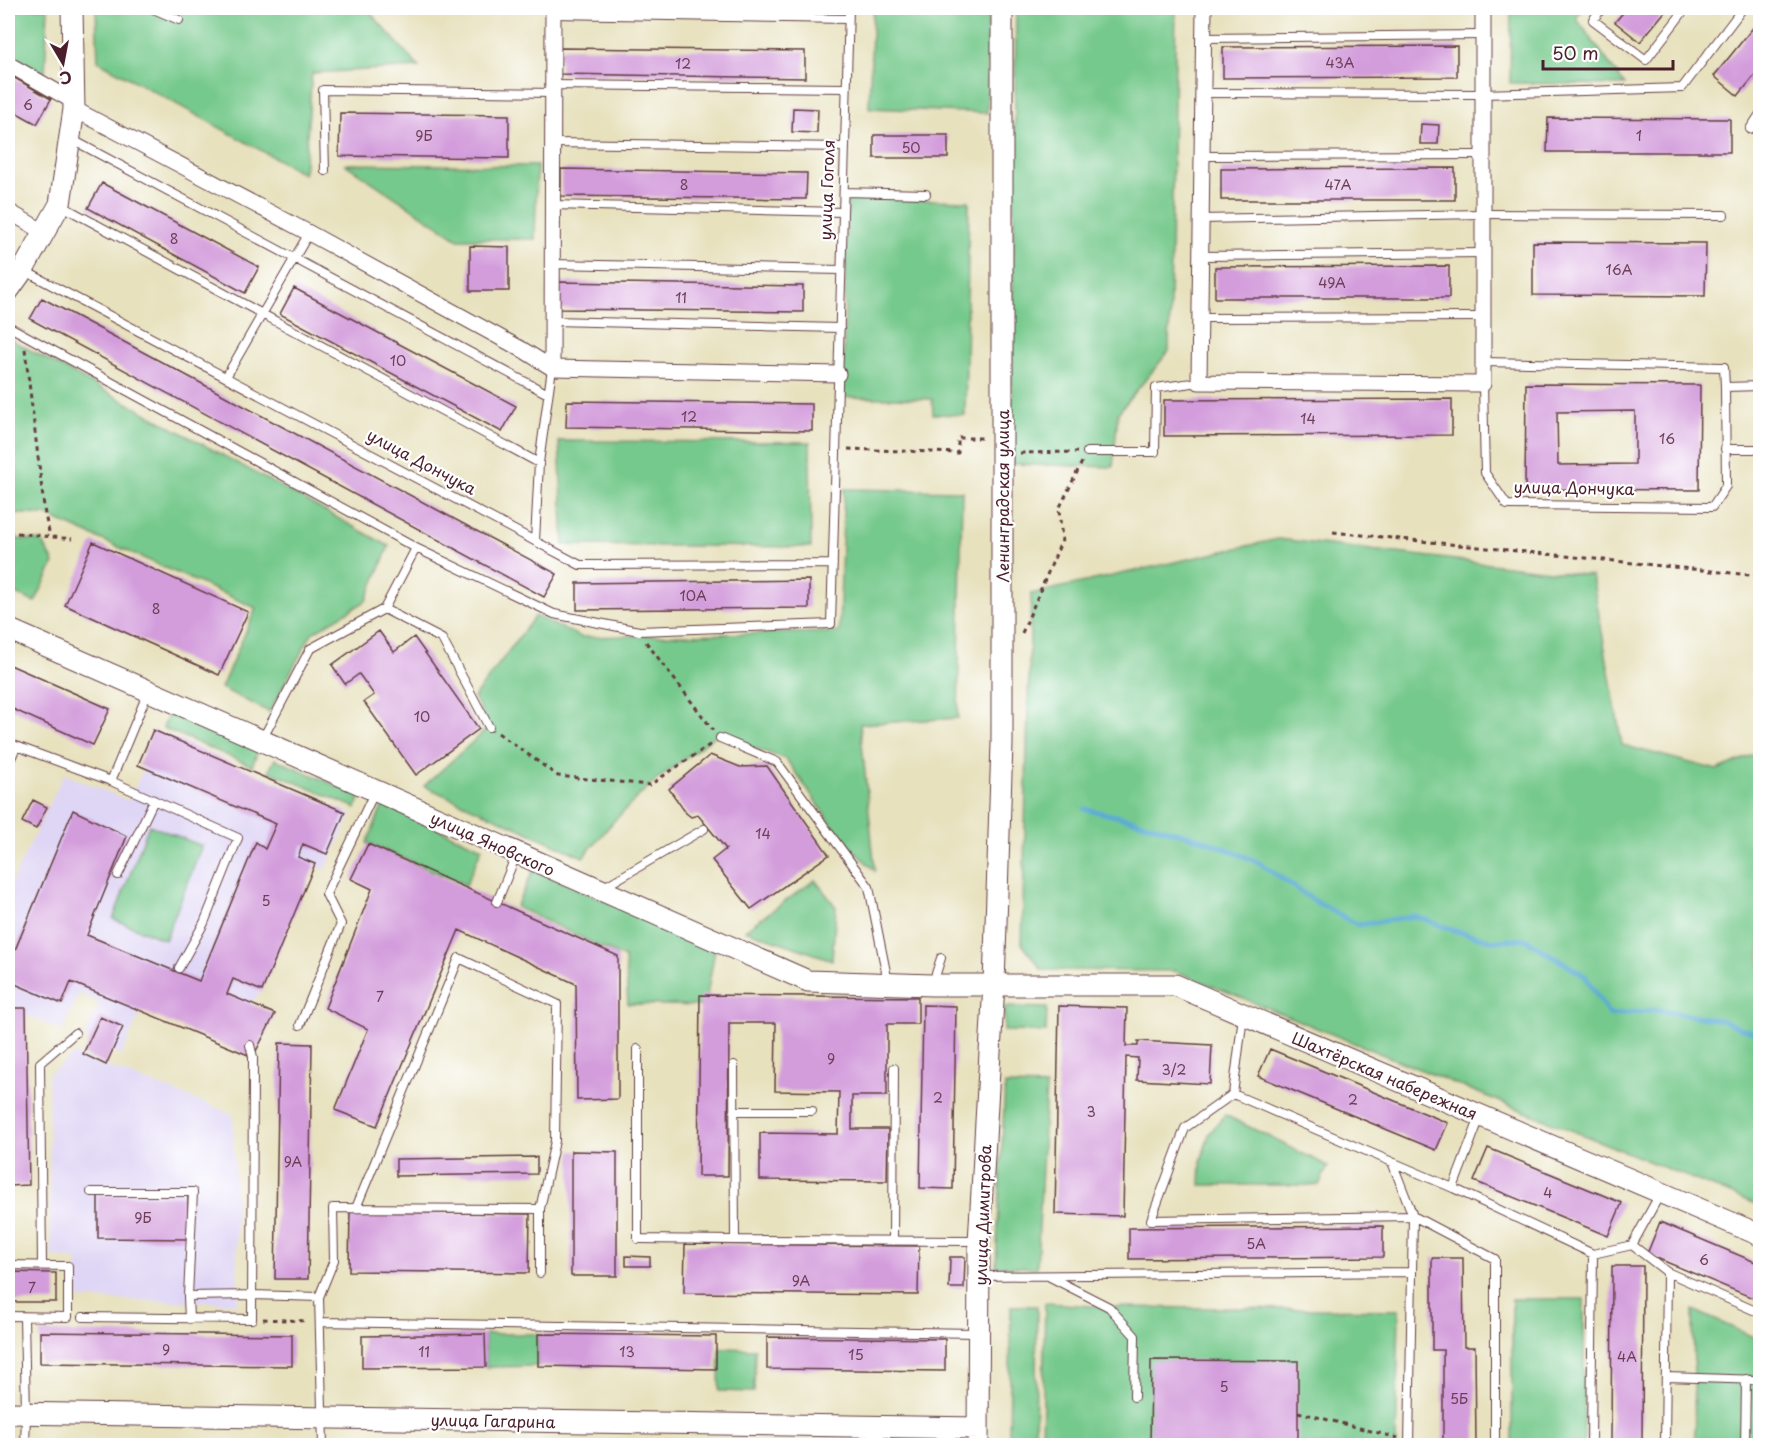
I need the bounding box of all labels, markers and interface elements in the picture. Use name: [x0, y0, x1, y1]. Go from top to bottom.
north arrow: [33, 33, 93, 93]
scale bar: [1543, 33, 1674, 71]
text: 50 m: [1552, 39, 1599, 66]
house number: 43А: [1326, 52, 1355, 73]
house number: 12: [675, 53, 691, 74]
text: С: [58, 66, 74, 92]
house number: 6: [23, 94, 33, 115]
house number: 9Б: [415, 125, 433, 146]
house number: 1: [1636, 125, 1642, 146]
house number: 50: [901, 137, 921, 158]
street label: улица Гоголя: [812, 139, 840, 241]
house number: 8: [680, 174, 688, 195]
house number: 47А: [1324, 174, 1352, 195]
house number: 8: [170, 228, 178, 249]
house number: 16А: [1606, 259, 1633, 280]
house number: 49А: [1318, 272, 1346, 293]
house number: 11: [675, 287, 687, 308]
house number: 10: [390, 350, 406, 371]
house number: 12: [681, 406, 697, 427]
house number: 14: [1300, 408, 1316, 429]
street label: Ленинградская улица: [990, 409, 1014, 583]
street label: улица Дончука: [363, 422, 481, 500]
house number: 16: [1659, 428, 1675, 449]
street label: улица Дончука: [1513, 474, 1635, 500]
house number: 10А: [679, 585, 707, 606]
house number: 8: [152, 598, 160, 619]
house number: 10: [414, 706, 430, 727]
street label: улица Яновского: [427, 805, 559, 881]
house number: 14: [755, 823, 771, 844]
house number: 5: [261, 890, 271, 911]
house number: 7: [376, 986, 384, 1007]
street label: Шахтёрская набережная: [1289, 1025, 1481, 1125]
house number: 9: [827, 1048, 835, 1069]
house number: 3/2: [1162, 1059, 1186, 1080]
house number: 2: [933, 1087, 943, 1108]
house number: 2: [1348, 1089, 1358, 1110]
house number: 3: [1086, 1101, 1096, 1122]
street label: улица Димитрова: [968, 1144, 996, 1286]
house number: 9А: [284, 1151, 303, 1172]
house number: 4: [1543, 1182, 1553, 1203]
house number: 9Б: [134, 1207, 152, 1228]
house number: 5А: [1246, 1233, 1266, 1254]
house number: 6: [1699, 1249, 1709, 1270]
house number: 9А: [792, 1270, 811, 1291]
house number: 7: [28, 1277, 36, 1298]
house number: 9: [162, 1339, 170, 1360]
house number: 11: [418, 1341, 430, 1362]
house number: 13: [619, 1341, 635, 1362]
house number: 15: [848, 1344, 864, 1365]
house number: 4А: [1617, 1346, 1637, 1367]
house number: 5: [1219, 1376, 1229, 1397]
house number: 5Б: [1450, 1388, 1468, 1409]
street label: улица Гагарина: [430, 1407, 556, 1433]

